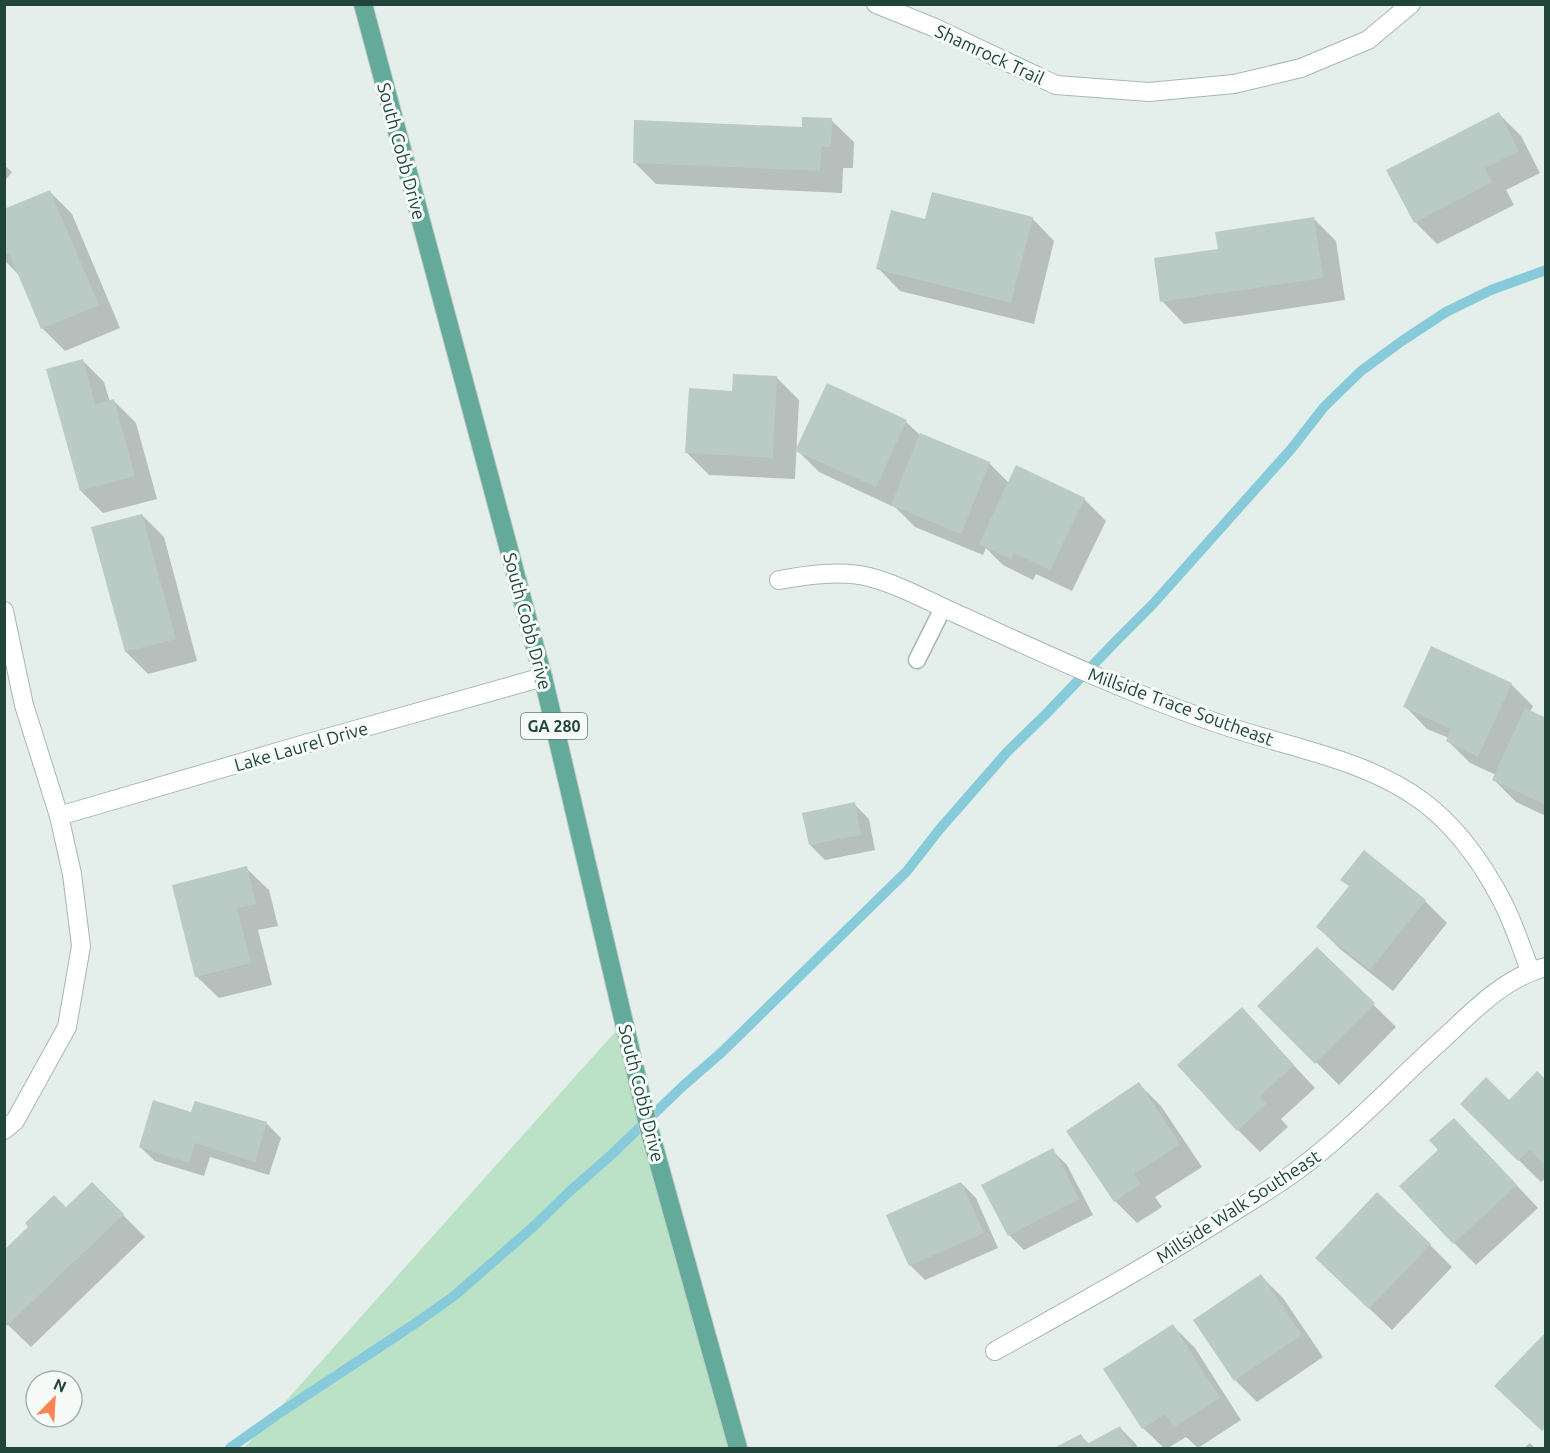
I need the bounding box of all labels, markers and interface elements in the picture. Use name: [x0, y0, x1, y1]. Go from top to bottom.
street label: Shamrock Trail: [932, 20, 1048, 88]
street label: South Cobb Drive: [374, 80, 430, 222]
street label: South Cobb Drive: [500, 550, 556, 692]
street label: Millside Trace Southeast: [1086, 663, 1276, 749]
road number: GA 280: [521, 713, 587, 739]
street label: Lake Laurel Drive: [232, 717, 370, 775]
street label: South Cobb Drive: [615, 1022, 669, 1164]
street label: Millside Walk Southeast: [1152, 1146, 1324, 1266]
north arrow: [24, 1369, 84, 1429]
text: N: [51, 1375, 69, 1396]

